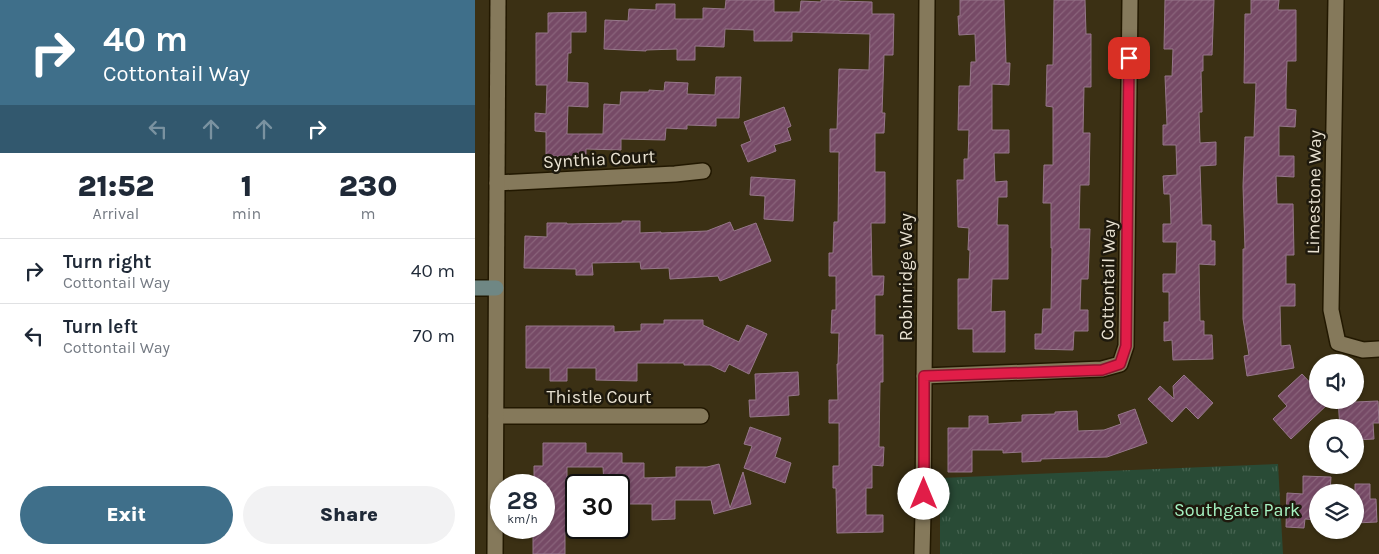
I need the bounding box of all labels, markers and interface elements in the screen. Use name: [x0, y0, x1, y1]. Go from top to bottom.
text: 40 m: [103, 19, 188, 60]
icon: right: [20, 20, 85, 85]
pin: [1108, 37, 1150, 79]
icon: arrive: [1115, 44, 1143, 72]
text: Cottontail Way: [103, 61, 250, 87]
icon: left: [144, 115, 172, 143]
icon: ahead: [197, 115, 225, 143]
icon: ahead: [250, 115, 278, 143]
icon: right: [303, 115, 331, 143]
street label: Limestone Way: [1302, 129, 1326, 254]
street label: Synthia Court: [542, 145, 656, 173]
text: 21:52: [77, 168, 154, 204]
text: 1: [241, 168, 252, 204]
text: 230: [339, 168, 397, 204]
text: Arrival: [92, 204, 139, 223]
text: min: [232, 204, 261, 223]
text: m: [361, 204, 376, 223]
street label: Robinridge Way: [895, 212, 917, 341]
street label: Cottontail Way: [1096, 219, 1120, 340]
text: Turn right: [63, 251, 152, 273]
icon: right: [20, 257, 48, 285]
text: 40 m: [411, 260, 455, 282]
text: Cottontail Way: [63, 273, 170, 292]
text: Turn left: [63, 316, 138, 338]
icon: left: [20, 322, 48, 350]
text: 70 m: [413, 325, 455, 347]
text: Cottontail Way: [63, 338, 170, 357]
map controls: [1309, 354, 1364, 539]
button: sound: [1309, 354, 1364, 409]
street label: Thistle Court: [546, 386, 652, 408]
button: search: [1309, 419, 1364, 474]
position arrow: [897, 467, 949, 519]
speed limit sign: 30: [565, 474, 630, 539]
button: layers: [1309, 484, 1364, 539]
button: Exit: [20, 486, 233, 544]
button: Share: [243, 486, 455, 544]
text: 28: [507, 486, 538, 515]
park label: Southgate Park: [1174, 499, 1300, 521]
text: km/h: [507, 512, 538, 526]

